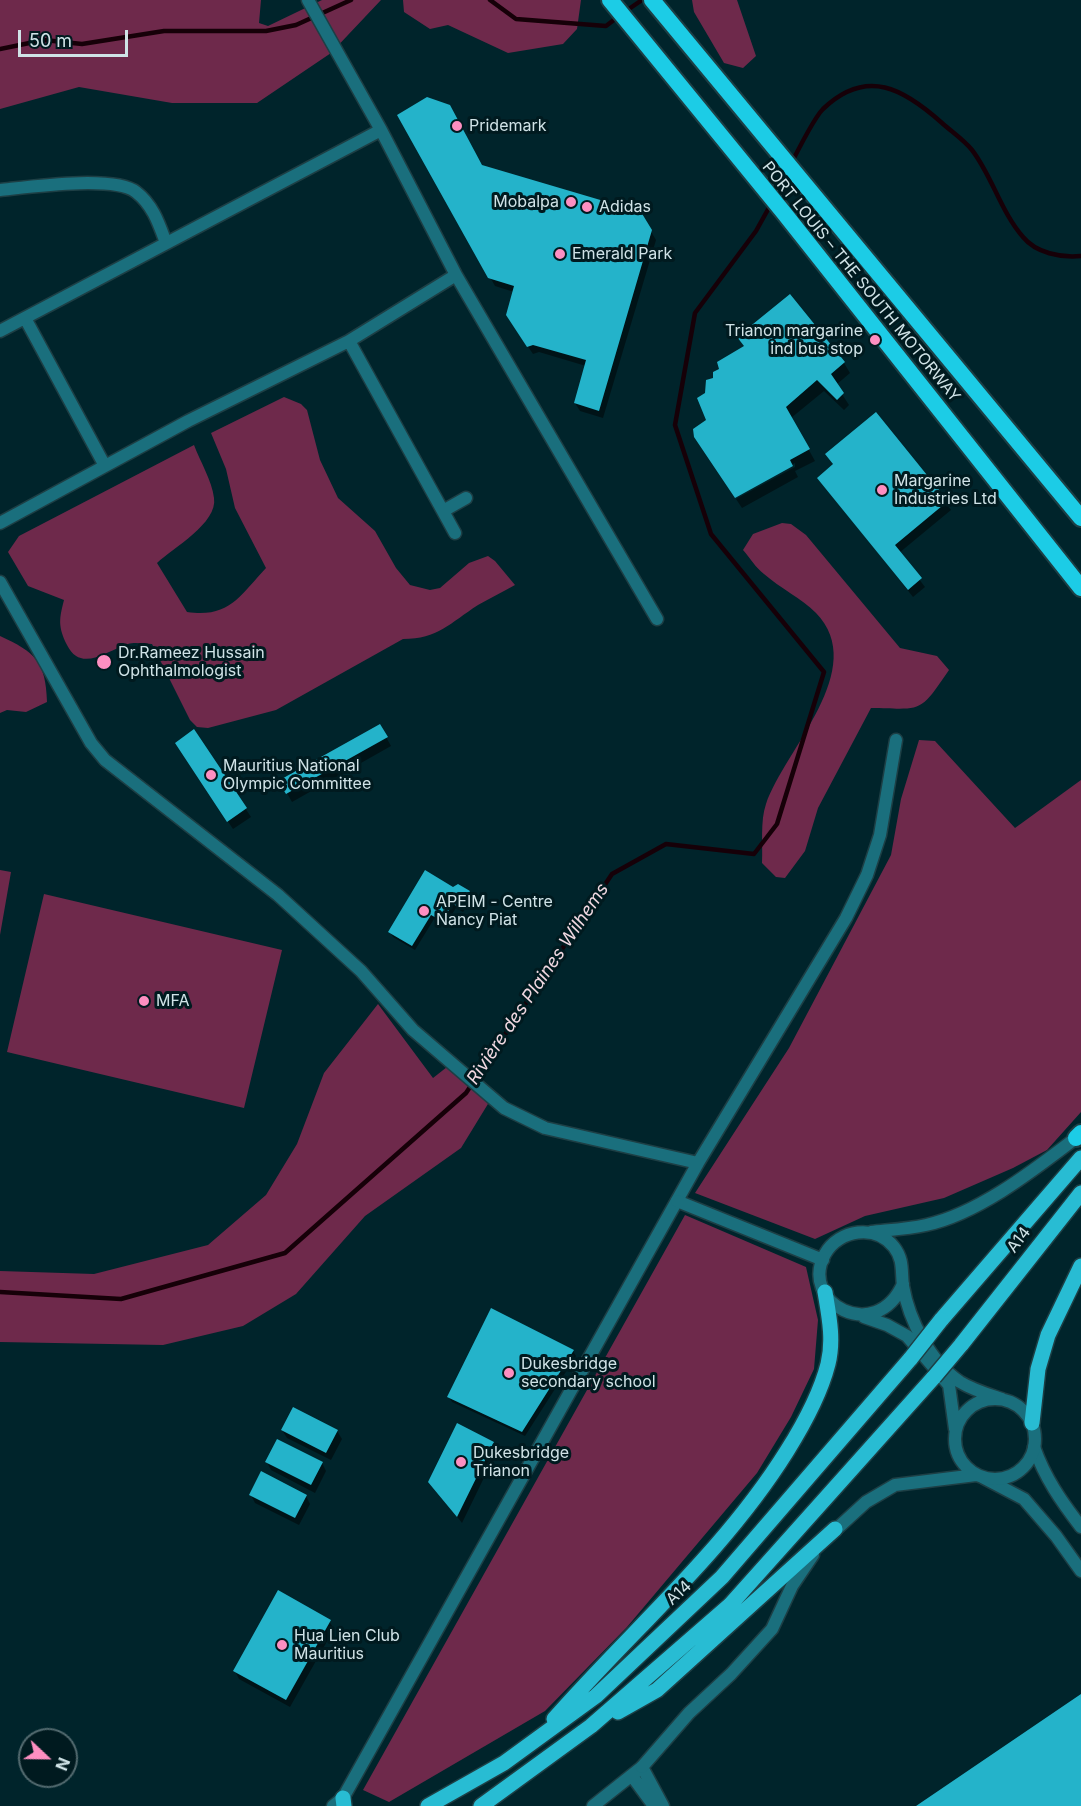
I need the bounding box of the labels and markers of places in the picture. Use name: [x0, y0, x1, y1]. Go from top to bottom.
place label: Pridemark: [469, 116, 547, 136]
marker: Pridemark: [450, 119, 464, 133]
place label: Mobalpa: [493, 192, 559, 212]
marker: Mobalpa: [564, 195, 578, 209]
place label: Adidas: [599, 197, 651, 217]
marker: Adidas: [580, 200, 594, 214]
place label: Emerald Park: [572, 244, 672, 264]
marker: Emerald Park: [553, 247, 567, 261]
place label: Trianon margarine ind bus stop: [725, 321, 863, 359]
marker: Trianon margarine ind bus stop: [868, 333, 882, 347]
place label: Margarine Industries Ltd: [894, 471, 997, 509]
marker: Margarine Industries Ltd: [875, 483, 889, 497]
place label: Dr.Rameez Hussain Ophthalmologist: [118, 643, 265, 681]
marker: Dr.Rameez Hussain Ophthalmologist: [95, 653, 113, 671]
place label: Mauritius National Olympic Committee: [223, 756, 371, 794]
marker: Mauritius National Olympic Committee: [204, 768, 218, 782]
place label: APEIM - Centre Nancy Piat: [436, 892, 553, 930]
marker: APEIM - Centre Nancy Piat: [417, 904, 431, 918]
place label: MFA: [156, 991, 189, 1011]
marker: MFA: [137, 994, 151, 1008]
place label: Dukesbridge secondary school: [521, 1354, 656, 1392]
marker: Dukesbridge secondary school: [502, 1366, 516, 1380]
place label: Dukesbridge Trianon: [473, 1443, 569, 1481]
marker: Dukesbridge Trianon: [454, 1455, 468, 1469]
place label: Hua Lien Club Mauritius: [294, 1626, 400, 1664]
marker: Hua Lien Club Mauritius: [275, 1638, 289, 1652]

